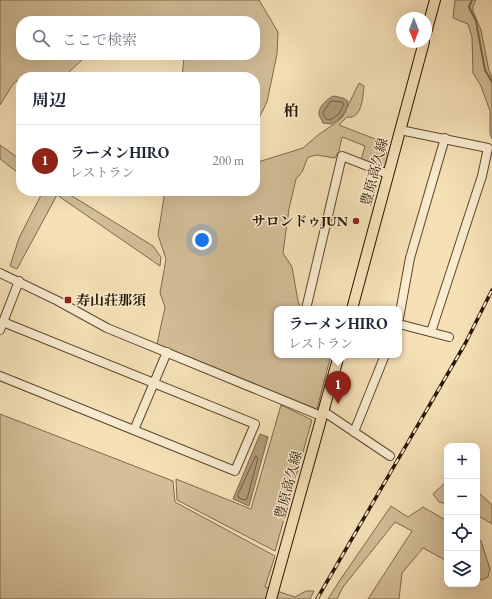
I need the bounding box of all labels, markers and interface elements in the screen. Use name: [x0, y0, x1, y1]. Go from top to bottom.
north arrow: [396, 12, 432, 48]
search box: [16, 16, 260, 60]
icon: search: [30, 27, 52, 49]
text: ここで検索: [62, 30, 137, 49]
text: 周辺: [32, 89, 66, 111]
district label: 柏: [283, 101, 299, 120]
street label: 豊原高久線: [356, 136, 392, 208]
text: ラーメンHIRO: [70, 143, 169, 162]
text: 1: [42, 152, 48, 169]
text: 200 m: [213, 152, 244, 169]
text: レストラン: [70, 164, 135, 181]
place label: サロンドゥJUN: [251, 212, 349, 230]
marker: サロンドゥJUN: [351, 216, 361, 226]
your location: [192, 230, 212, 250]
place label: 寿山荘那須: [76, 291, 146, 309]
marker: 寿山荘那須: [63, 295, 73, 305]
popup: [274, 306, 402, 358]
text: ラーメンHIRO: [288, 314, 388, 333]
text: レストラン: [288, 335, 353, 352]
pin: 1: [325, 371, 351, 404]
map controls: [444, 443, 480, 587]
button: +: [444, 443, 480, 479]
street label: 豊原高久線: [270, 449, 306, 521]
button: −: [444, 479, 480, 515]
button: locate: [444, 515, 480, 551]
button: layers: [444, 551, 480, 587]

